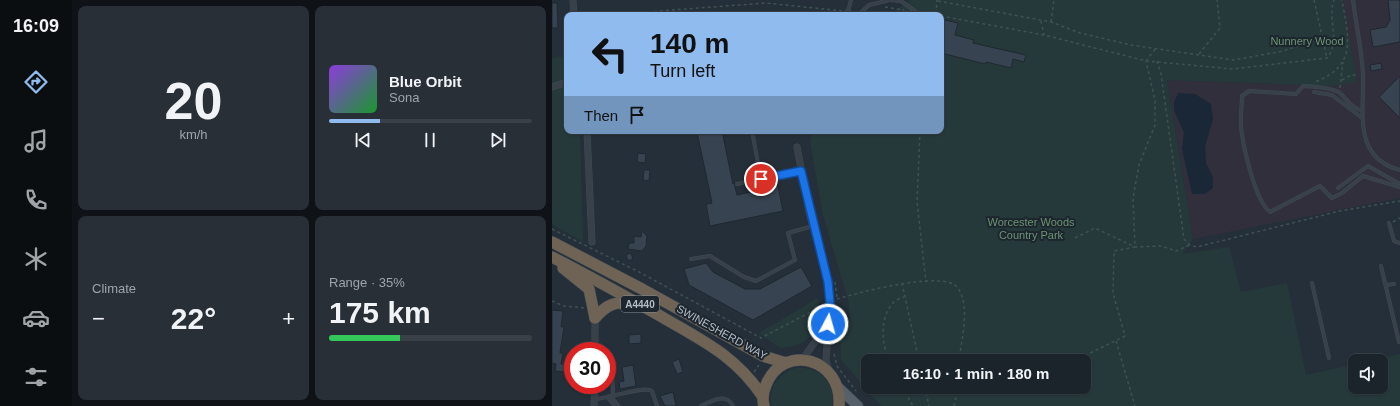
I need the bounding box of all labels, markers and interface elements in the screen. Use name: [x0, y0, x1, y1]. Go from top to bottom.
text: 16:09: [13, 16, 59, 36]
icon: left: [584, 28, 636, 80]
text: 140 m: [650, 28, 729, 59]
park label: Nunnery Wood: [1270, 35, 1344, 47]
text: Turn left: [650, 61, 715, 81]
icon: directions: [22, 68, 50, 96]
text: 20: [165, 72, 222, 130]
text: Blue Orbit: [389, 73, 462, 90]
text: Sona: [389, 90, 419, 105]
icon: arrive: [626, 104, 648, 126]
text: Then: [584, 107, 618, 124]
icon: music: [22, 127, 50, 155]
text: km/h: [179, 127, 208, 142]
icon: previous: [352, 129, 374, 151]
icon: pause: [419, 129, 441, 151]
icon: next: [487, 129, 509, 151]
pin: [744, 162, 778, 196]
icon: arrive: [750, 168, 772, 190]
icon: phone: [22, 186, 50, 214]
park label: Worcester Woods Country Park: [987, 216, 1075, 241]
icon: climate: [22, 245, 50, 273]
text: Range · 35%: [329, 275, 405, 290]
text: Climate: [92, 281, 136, 296]
text: 175 km: [329, 296, 431, 329]
road number: A4440: [621, 296, 659, 312]
text: 22°: [171, 302, 216, 335]
street label: SWINESHERD WAY: [675, 302, 770, 362]
position arrow: [807, 303, 849, 345]
icon: car: [22, 304, 50, 332]
text: −: [92, 306, 105, 331]
text: +: [282, 306, 295, 331]
speed limit sign: 30: [564, 342, 616, 394]
map controls: [1348, 354, 1388, 394]
button: sound: [1348, 354, 1388, 394]
icon: filters: [22, 363, 50, 391]
text: 16:10 · 1 min · 180 m: [903, 365, 1049, 382]

